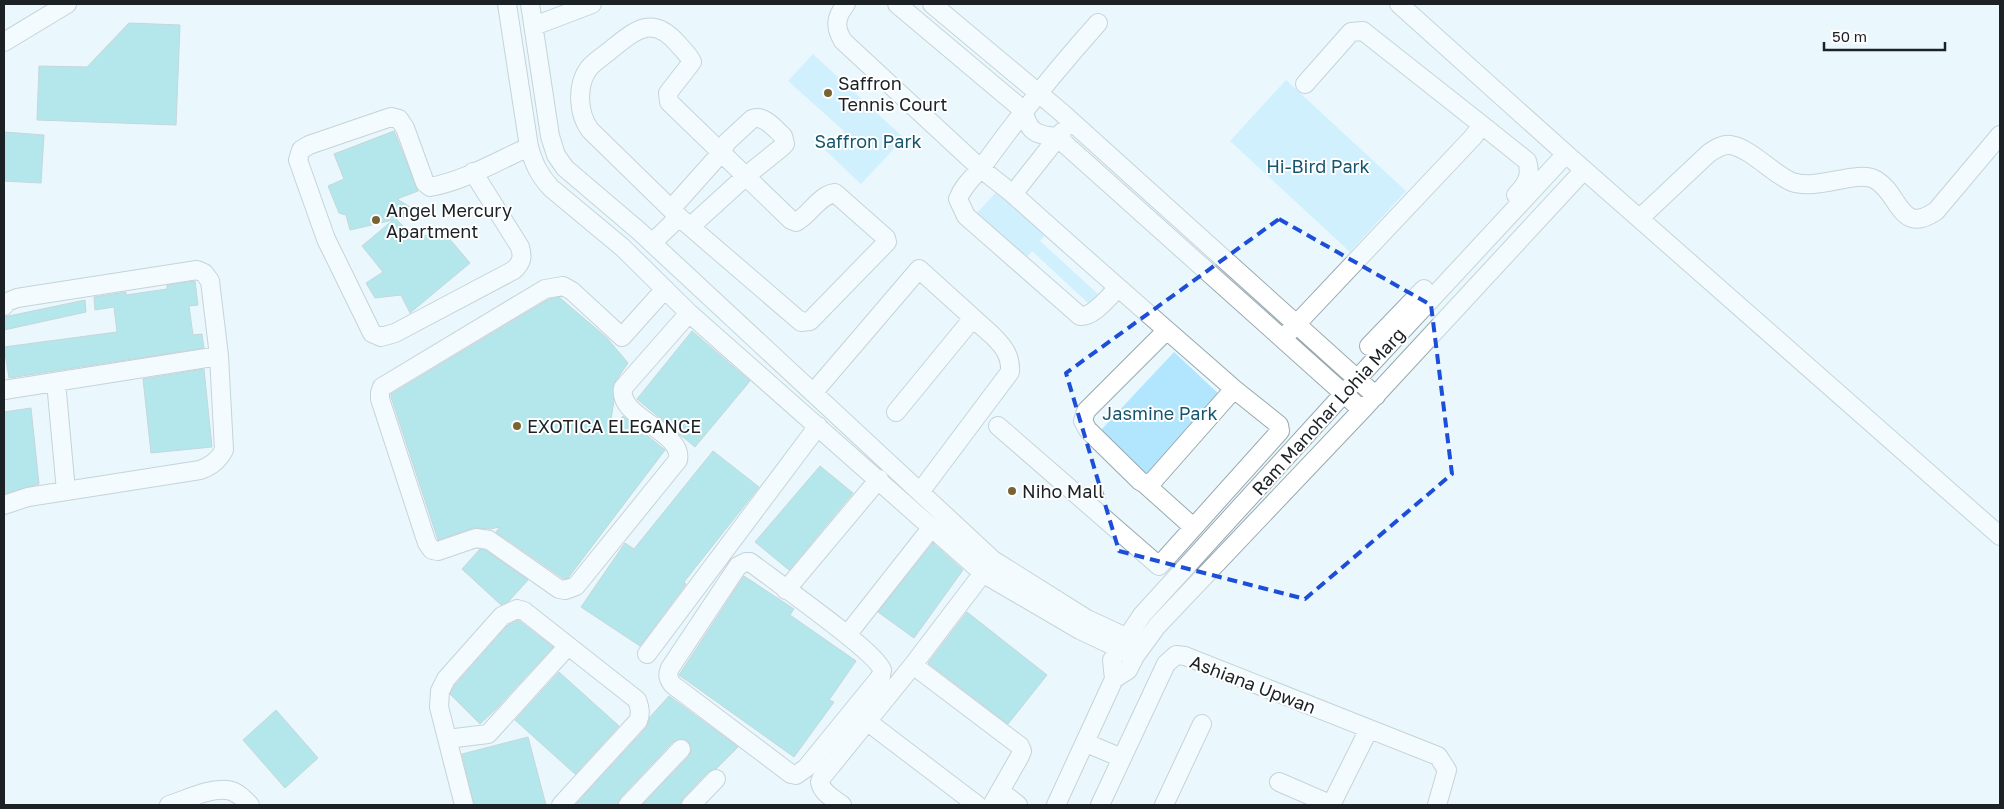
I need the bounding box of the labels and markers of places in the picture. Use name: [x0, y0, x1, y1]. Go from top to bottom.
place label: Saffron Tennis Court: [838, 72, 948, 115]
marker: Saffron Tennis Court: [822, 87, 834, 99]
place label: Angel Mercury Apartment: [386, 199, 512, 242]
marker: Angel Mercury Apartment: [370, 214, 382, 226]
place label: EXOTICA ELEGANCE: [527, 415, 701, 437]
marker: EXOTICA ELEGANCE: [511, 420, 523, 432]
place label: Niho Mall: [1022, 480, 1104, 502]
marker: Niho Mall: [1006, 485, 1018, 497]

